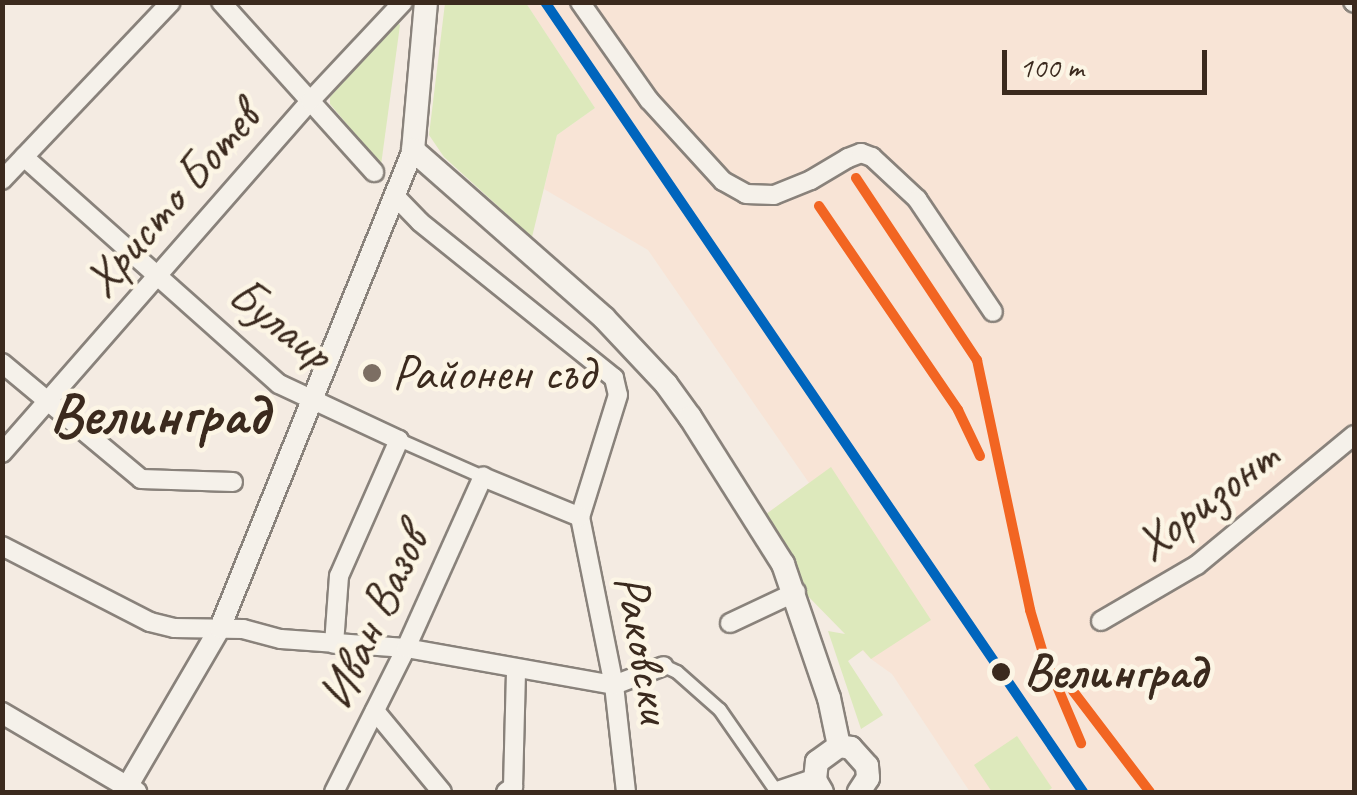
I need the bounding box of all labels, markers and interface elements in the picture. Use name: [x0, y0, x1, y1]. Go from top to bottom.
scale bar: [1007, 30, 1212, 92]
text: 100 m: [1019, 48, 1084, 86]
street label: Христо Ботев: [70, 89, 272, 309]
street label: Булаир: [217, 264, 345, 382]
place label: Районен съд: [392, 343, 594, 403]
marker: Районен съд: [361, 362, 383, 384]
district label: Велинград: [50, 378, 268, 450]
street label: Хоризонт: [1123, 427, 1289, 573]
street label: Иван Вазов: [305, 518, 441, 718]
street label: Раковски: [602, 570, 686, 726]
place label: Велинград: [1024, 642, 1206, 702]
marker: Велинград: [988, 659, 1014, 685]

